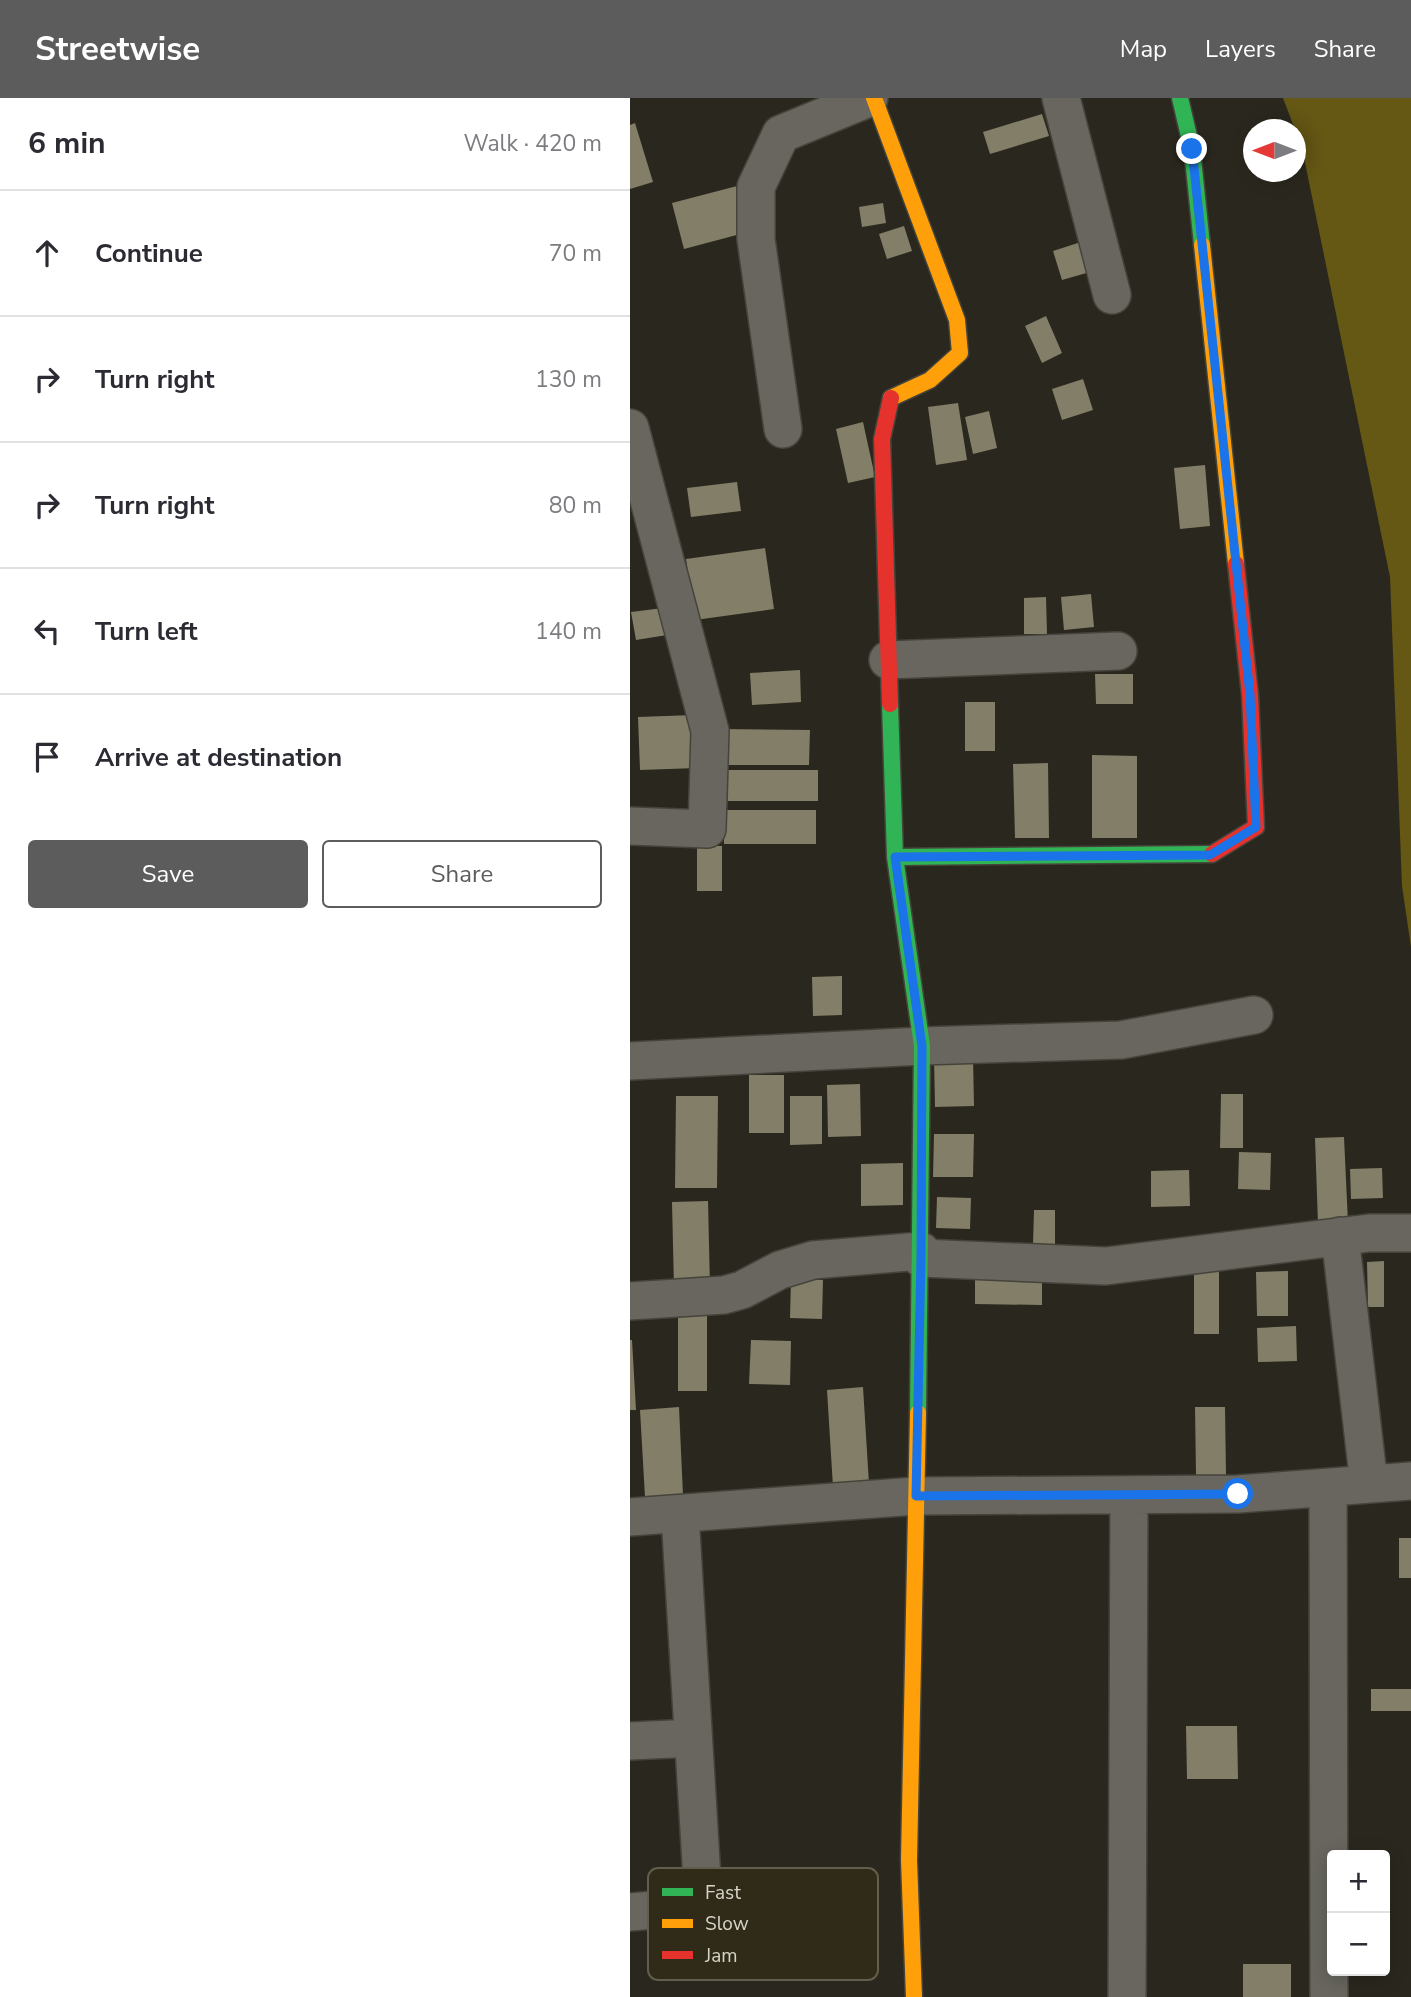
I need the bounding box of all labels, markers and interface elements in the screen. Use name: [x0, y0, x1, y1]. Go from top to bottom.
text: Streetwise: [35, 27, 200, 72]
text: Map: [1120, 33, 1167, 65]
text: Layers: [1205, 33, 1276, 65]
text: Share: [1314, 33, 1376, 65]
north arrow: [1243, 119, 1306, 182]
text: 6 min: [28, 123, 106, 164]
text: Walk · 420 m: [463, 128, 602, 159]
route end: [1176, 133, 1207, 164]
icon: ahead: [28, 234, 66, 272]
text: Continue: [95, 236, 203, 271]
text: 70 m: [549, 238, 602, 269]
icon: right: [28, 360, 66, 398]
text: Turn right: [95, 362, 214, 397]
text: 130 m: [535, 364, 602, 395]
icon: right: [28, 486, 66, 524]
text: Turn right: [95, 488, 214, 523]
text: 80 m: [549, 490, 602, 521]
icon: left: [28, 612, 66, 650]
text: Turn left: [95, 614, 198, 649]
text: 140 m: [535, 616, 602, 647]
icon: arrive: [28, 738, 66, 776]
text: Arrive at destination: [95, 740, 342, 775]
button: Save: [28, 840, 308, 908]
button: Share: [322, 840, 602, 908]
route start: [1222, 1478, 1253, 1509]
map controls: [1327, 1850, 1390, 1976]
button: +: [1327, 1850, 1390, 1913]
legend: [648, 1868, 878, 1980]
text: Fast: [705, 1880, 741, 1906]
text: Slow: [705, 1911, 749, 1937]
button: −: [1327, 1913, 1390, 1976]
text: Jam: [704, 1943, 738, 1969]

